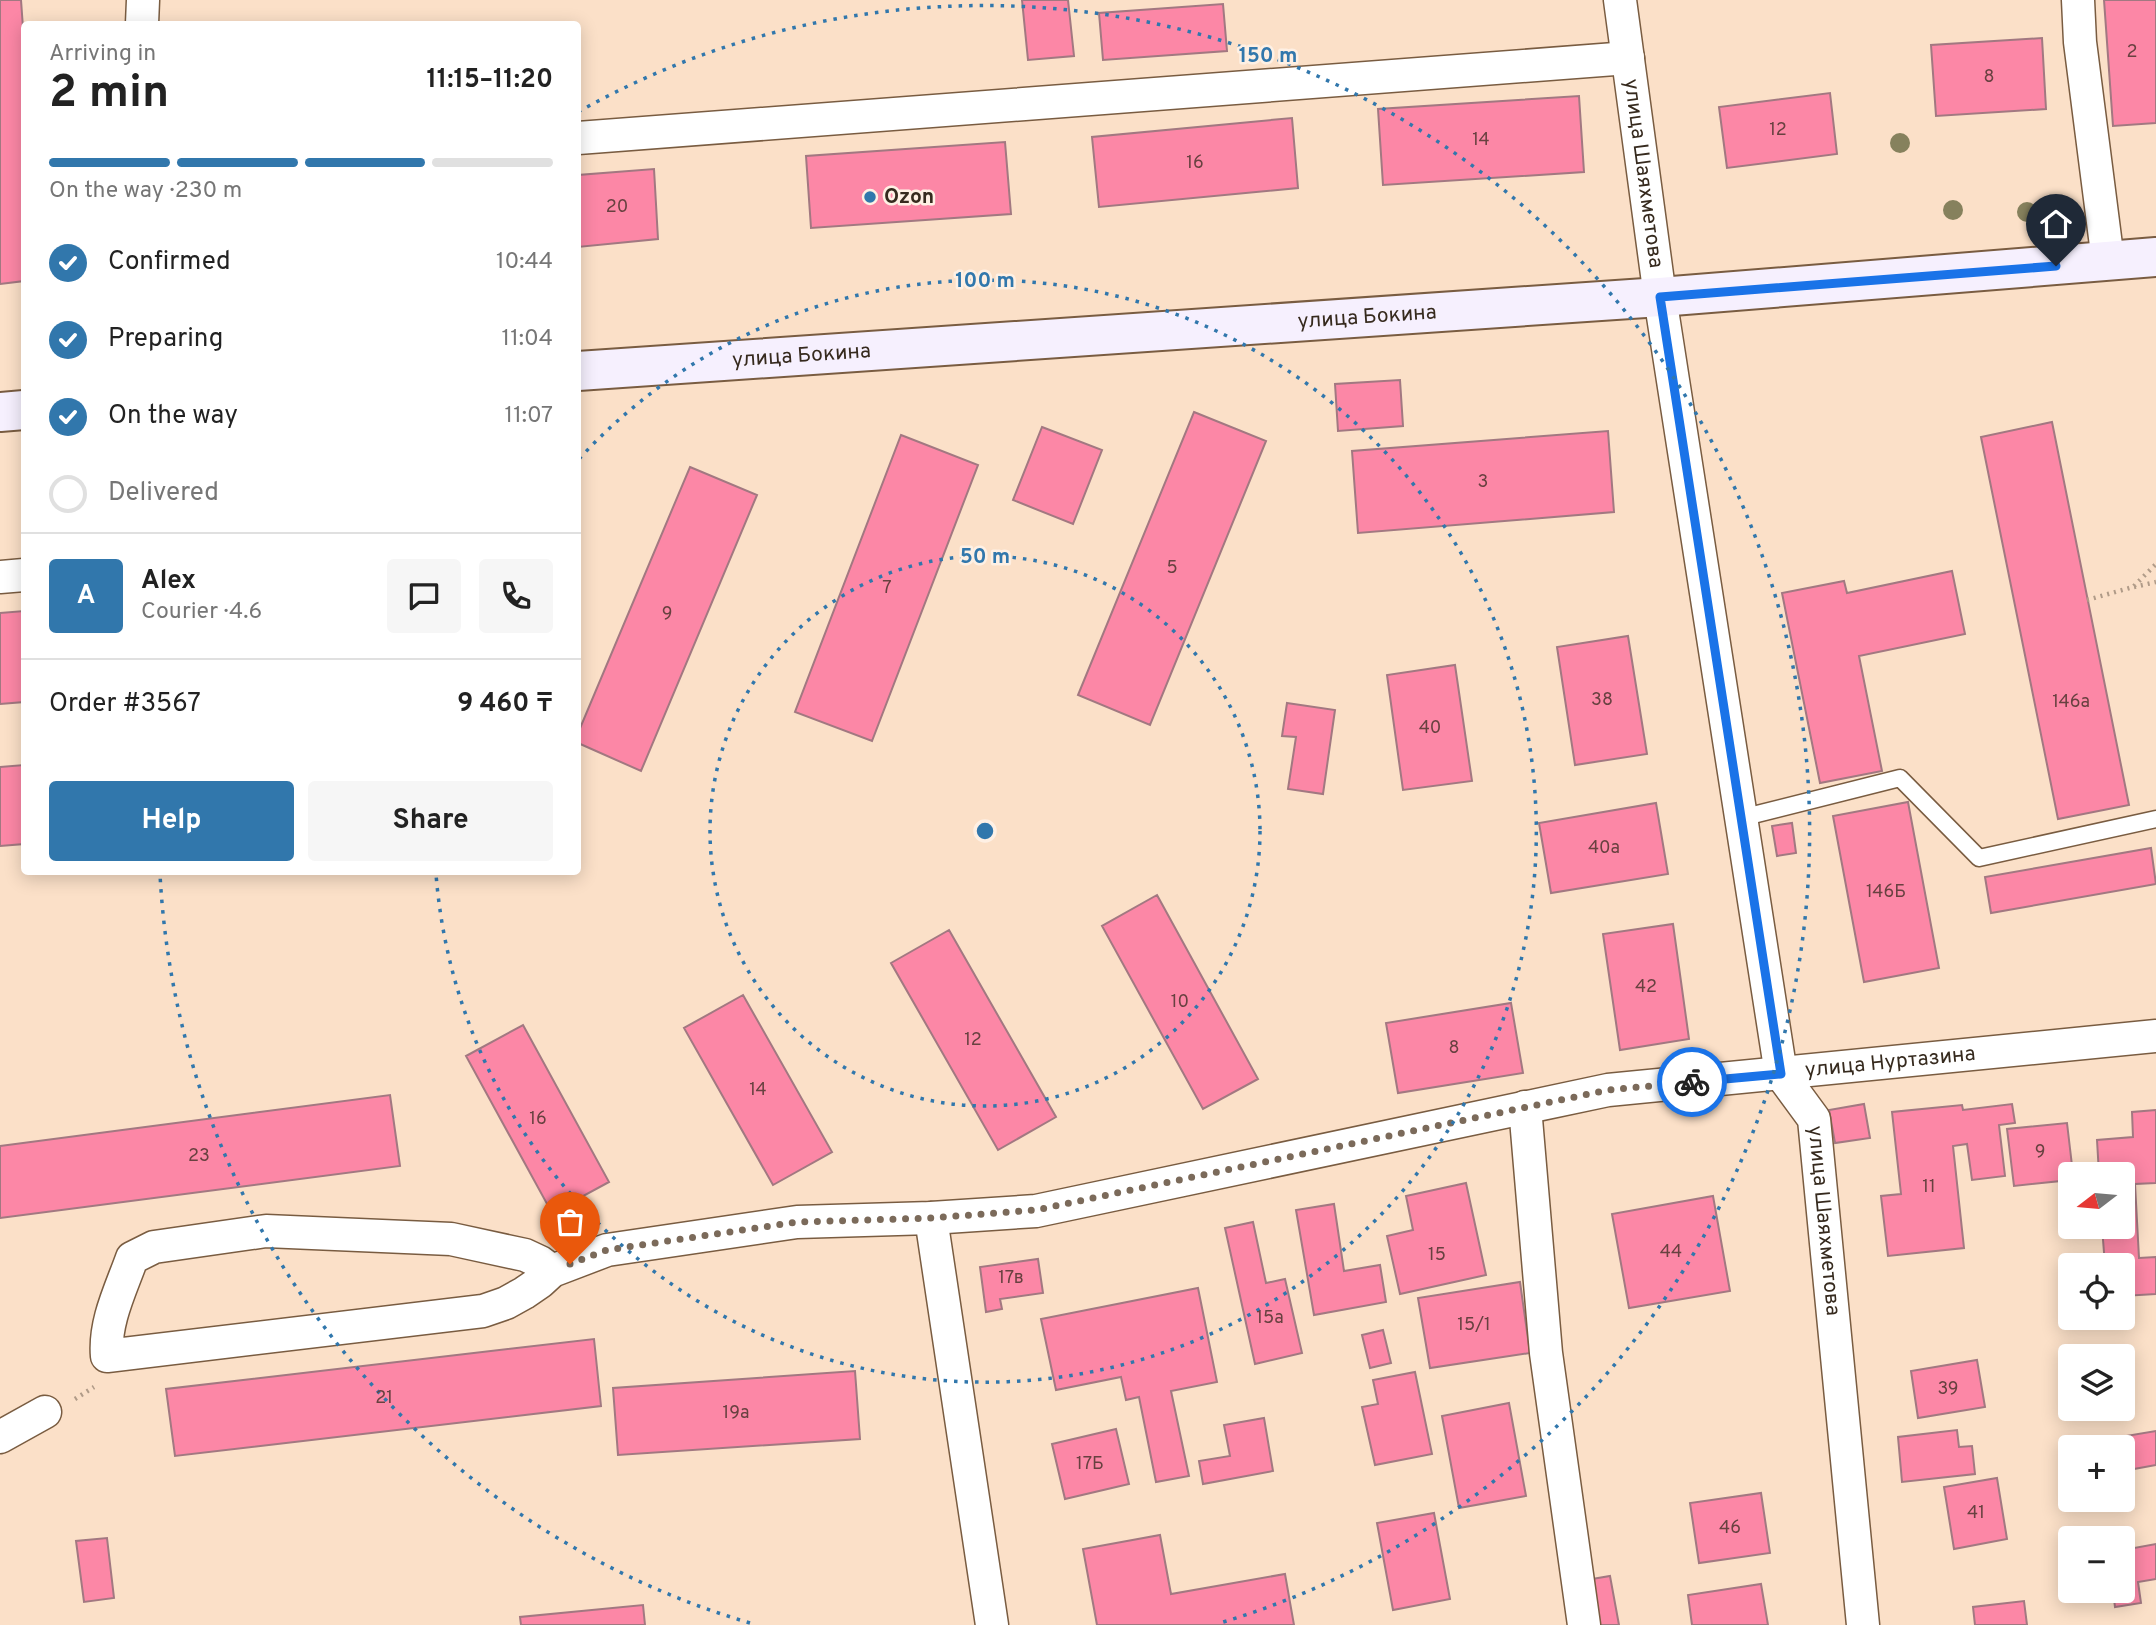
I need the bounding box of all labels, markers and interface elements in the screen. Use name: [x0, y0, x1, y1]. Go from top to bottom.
text: Arriving in: [49, 40, 156, 69]
house number: 2: [2126, 41, 2138, 64]
text: 150 m: [1239, 43, 1297, 70]
text: 11:15–11:20: [426, 64, 553, 97]
text: 2 min: [49, 65, 169, 124]
house number: 8: [1984, 66, 1995, 89]
street label: улица Шаяхметова: [1617, 77, 1669, 270]
house number: 12: [1769, 119, 1787, 142]
house number: 14: [1472, 129, 1490, 152]
house number: 16: [1186, 152, 1204, 175]
text: On the way · 230 m: [49, 177, 242, 206]
place label: Ozon: [884, 184, 934, 211]
marker: Ozon: [862, 189, 878, 205]
pin: [2026, 194, 2086, 266]
house number: 20: [606, 196, 628, 219]
icon: home: [2037, 205, 2075, 243]
icon: check: [49, 244, 87, 282]
text: Confirmed: [108, 246, 231, 279]
text: 10:44: [496, 248, 553, 277]
text: 100 m: [955, 268, 1015, 295]
street label: улица Бокина: [1297, 299, 1438, 335]
icon: check: [49, 321, 87, 359]
text: Preparing: [108, 323, 223, 356]
text: 11:04: [502, 325, 553, 354]
street label: улица Бокина: [731, 337, 872, 374]
icon: check: [49, 398, 87, 436]
text: On the way: [108, 400, 238, 433]
text: 11:07: [505, 402, 553, 431]
house number: 3: [1478, 471, 1488, 494]
text: Delivered: [108, 477, 219, 510]
text: 50 m: [960, 544, 1010, 571]
house number: 5: [1166, 557, 1178, 580]
button: chat: [387, 559, 461, 633]
button: phone: [479, 559, 553, 633]
text: Alex: [141, 565, 196, 598]
house number: 7: [882, 577, 892, 600]
text: A: [77, 580, 95, 613]
text: Courier · 4.6: [141, 598, 262, 627]
house number: 9: [662, 603, 672, 626]
text: Order #3567: [49, 688, 201, 721]
text: 9 460 ₸: [457, 688, 553, 721]
house number: 38: [1591, 689, 1613, 712]
house number: 146а: [2052, 691, 2090, 714]
house number: 40: [1419, 717, 1441, 740]
button: Help: [49, 781, 294, 861]
button: Share: [308, 781, 553, 861]
centre of rings: [973, 819, 997, 843]
house number: 40а: [1588, 837, 1620, 860]
house number: 146Б: [1866, 881, 1906, 904]
house number: 42: [1635, 976, 1657, 999]
house number: 10: [1171, 991, 1189, 1014]
house number: 12: [964, 1029, 982, 1052]
house number: 8: [1449, 1037, 1460, 1060]
street label: улица Нуртазина: [1804, 1040, 1977, 1084]
courier: [1657, 1047, 1727, 1117]
icon: bike: [1673, 1063, 1711, 1101]
house number: 14: [749, 1079, 767, 1102]
house number: 16: [529, 1108, 547, 1131]
street label: улица Шаяхметова: [1801, 1124, 1846, 1317]
house number: 9: [2035, 1141, 2045, 1164]
house number: 23: [188, 1145, 210, 1168]
north arrow: [2058, 1162, 2135, 1239]
map controls: [2058, 1162, 2135, 1603]
house number: 11: [1922, 1176, 1936, 1199]
pin: [540, 1192, 600, 1264]
icon: bag: [551, 1203, 589, 1241]
house number: 44: [1660, 1241, 1682, 1264]
house number: 15: [1428, 1244, 1446, 1267]
button: locate: [2058, 1253, 2135, 1330]
house number: 17в: [998, 1267, 1024, 1290]
house number: 15а: [1256, 1307, 1284, 1330]
house number: 15/1: [1457, 1314, 1491, 1337]
button: layers: [2058, 1344, 2135, 1421]
house number: 39: [1937, 1378, 1959, 1401]
house number: 21: [375, 1387, 393, 1410]
house number: 19а: [723, 1402, 749, 1425]
button: +: [2058, 1435, 2135, 1512]
house number: 17Б: [1076, 1453, 1104, 1476]
house number: 41: [1967, 1502, 1985, 1525]
house number: 46: [1719, 1517, 1741, 1540]
button: −: [2058, 1526, 2135, 1603]

